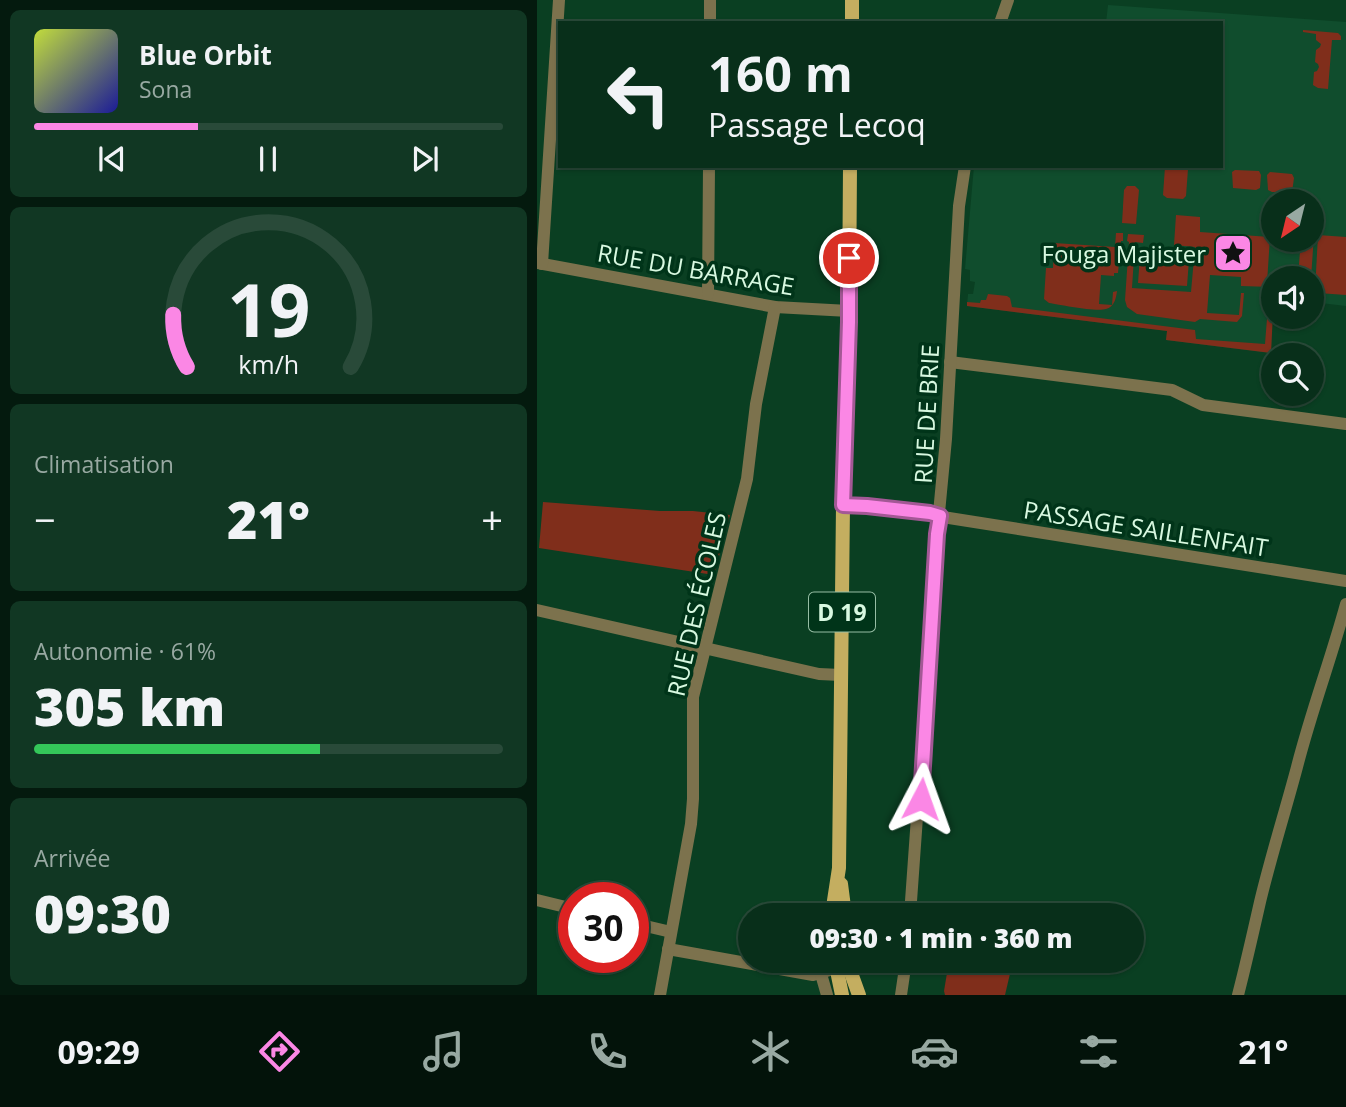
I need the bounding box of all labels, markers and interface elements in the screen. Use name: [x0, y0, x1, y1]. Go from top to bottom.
text: Blue Orbit: [139, 37, 272, 73]
text: 160 m: [708, 40, 853, 106]
icon: left: [593, 49, 684, 140]
text: Sona: [139, 73, 192, 105]
text: Passage Lecoq: [708, 103, 926, 146]
icon: previous: [93, 140, 131, 178]
icon: pause: [249, 140, 287, 178]
icon: next: [406, 140, 444, 178]
north arrow: [1261, 189, 1325, 252]
map controls: [1261, 189, 1324, 406]
pin: [819, 228, 879, 288]
place icon: Fouga Majister: [1212, 232, 1254, 274]
street label: RUE DU BARRAGE: [595, 235, 797, 303]
place label: Fouga Majister: [1042, 237, 1206, 270]
icon: arrive: [830, 239, 868, 277]
text: 19: [227, 259, 310, 358]
button: sound: [1261, 266, 1324, 329]
button: search: [1261, 343, 1324, 406]
street label: RUE DE BRIE: [906, 344, 946, 484]
text: km/h: [238, 346, 299, 380]
text: Climatisation: [34, 448, 174, 480]
text: 21°: [227, 483, 310, 554]
street label: PASSAGE SAILLENFAIT: [1021, 492, 1271, 564]
text: −: [34, 493, 56, 545]
text: +: [481, 493, 503, 545]
street label: RUE DES ÉCOLES: [659, 509, 733, 699]
road number: D 19: [809, 592, 875, 632]
text: Autonomie · 61%: [34, 635, 216, 667]
text: 305 km: [34, 670, 225, 741]
position arrow: [884, 762, 958, 836]
text: Arrivée: [34, 842, 110, 874]
text: 09:30: [34, 877, 171, 948]
speed limit sign: 30: [558, 882, 649, 973]
text: 09:30 · 1 min · 360 m: [810, 920, 1072, 956]
icon: directions: [255, 1027, 304, 1076]
icon: music: [419, 1027, 468, 1076]
icon: phone: [583, 1027, 632, 1076]
icon: climate: [746, 1027, 795, 1076]
icon: car: [910, 1027, 959, 1076]
icon: filters: [1074, 1027, 1123, 1076]
text: 09:29: [57, 1030, 140, 1073]
text: 21°: [1238, 1030, 1289, 1073]

